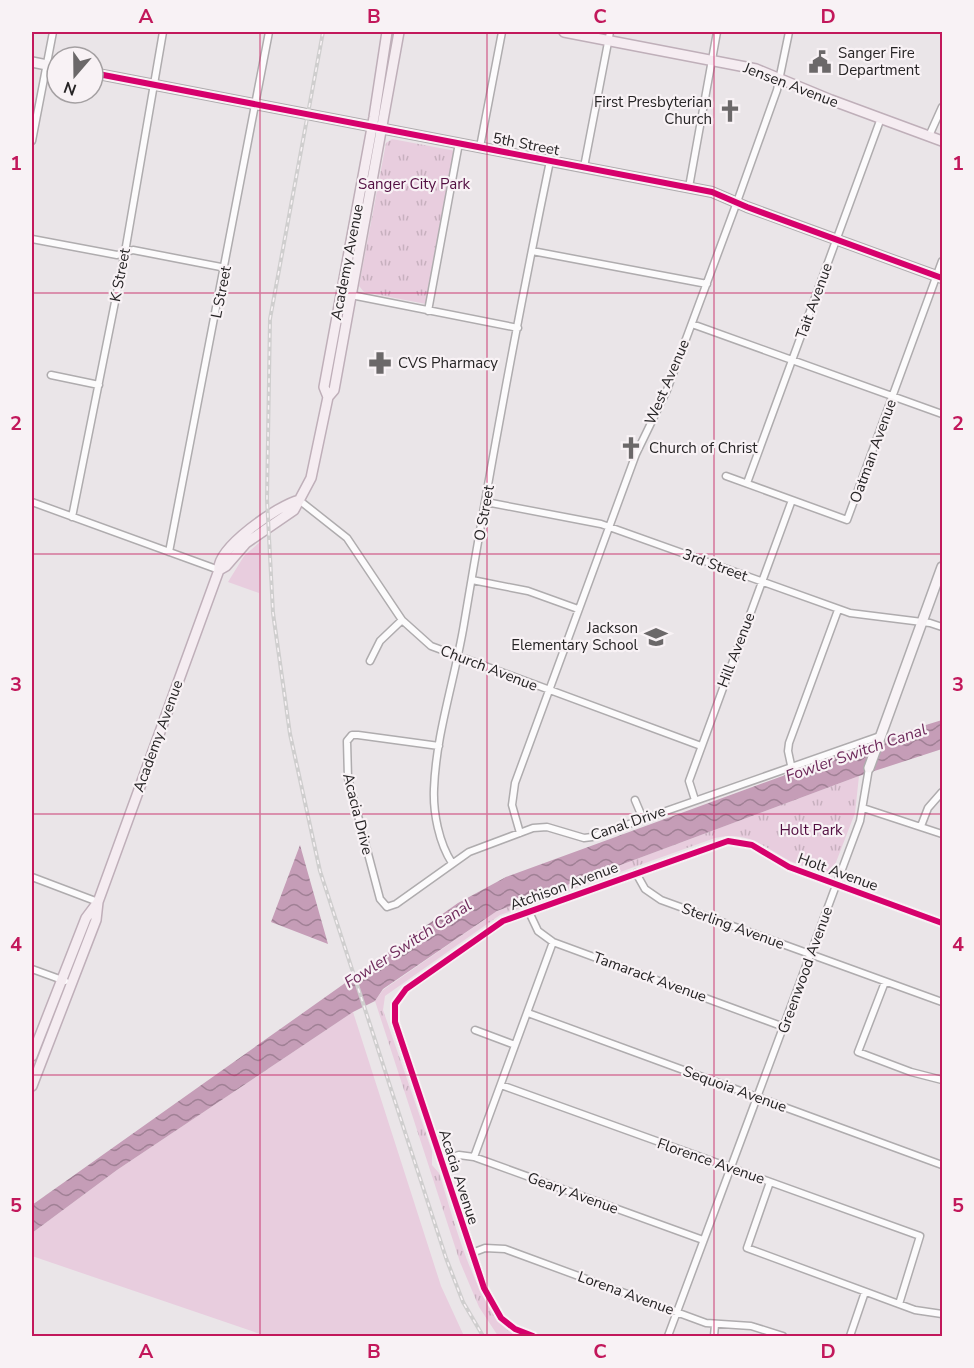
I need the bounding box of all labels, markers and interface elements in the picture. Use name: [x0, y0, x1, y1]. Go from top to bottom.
text: A: [139, 3, 154, 30]
text: B: [367, 3, 381, 30]
text: C: [593, 3, 607, 30]
text: D: [820, 3, 836, 30]
place label: Sanger Fire Department: [838, 43, 920, 80]
north arrow: [45, 45, 105, 105]
public building icon: Sanger Fire Department: [807, 49, 833, 75]
street label: Jensen Avenue: [740, 57, 841, 112]
text: N: [61, 76, 80, 101]
place label: First Presbyterian Church: [594, 92, 712, 129]
church icon: First Presbyterian Church: [717, 98, 743, 124]
street label: 5th Street: [491, 128, 562, 160]
text: 1: [10, 150, 22, 177]
text: 1: [952, 150, 964, 177]
park label: Sanger City Park: [358, 174, 471, 194]
street label: Academy Avenue: [326, 202, 368, 322]
street label: K Street: [105, 246, 135, 303]
street label: Tait Avenue: [791, 260, 837, 342]
street label: L Street: [206, 263, 236, 320]
street label: West Avenue: [640, 336, 694, 428]
pharmacy icon: CVS Pharmacy: [367, 350, 393, 376]
place label: CVS Pharmacy: [398, 353, 498, 373]
street label: Oatman Avenue: [845, 396, 901, 506]
text: 2: [10, 410, 22, 437]
text: 2: [952, 410, 964, 437]
church icon: Church of Christ: [618, 435, 644, 461]
place label: Church of Christ: [649, 438, 758, 458]
street label: O Street: [469, 483, 499, 542]
street label: 3rd Street: [680, 544, 751, 586]
street label: Hill Avenue: [713, 610, 759, 690]
place label: Jackson Elementary School: [511, 618, 639, 655]
school or university icon: Jackson Elementary School: [643, 624, 669, 650]
street label: Church Avenue: [437, 640, 541, 696]
text: 3: [10, 671, 22, 698]
text: 3: [952, 671, 964, 698]
street label: Academy Avenue: [128, 677, 188, 795]
water label: Fowler Switch Canal: [782, 718, 930, 787]
street label: Acacia Drive: [338, 771, 378, 857]
street label: Canal Drive: [588, 801, 668, 845]
park label: Holt Park: [779, 820, 843, 840]
street label: Holt Avenue: [795, 848, 881, 896]
street label: Atchison Avenue: [507, 857, 621, 915]
water label: Fowler Switch Canal: [340, 894, 476, 994]
street label: Sterling Avenue: [679, 898, 787, 954]
street label: Greenwood Avenue: [773, 904, 837, 1036]
text: 4: [10, 931, 22, 958]
text: 4: [952, 931, 964, 958]
street label: Tamarack Avenue: [591, 947, 709, 1007]
street label: Sequoia Avenue: [680, 1061, 790, 1117]
street label: Acacia Avenue: [434, 1127, 484, 1227]
street label: Florence Avenue: [655, 1133, 767, 1189]
street label: Geary Avenue: [525, 1167, 621, 1219]
text: 5: [10, 1192, 22, 1219]
text: 5: [952, 1192, 964, 1219]
street label: Lorena Avenue: [575, 1266, 677, 1320]
text: A: [139, 1338, 154, 1365]
text: B: [367, 1338, 381, 1365]
text: C: [593, 1338, 607, 1365]
text: D: [820, 1338, 836, 1365]

